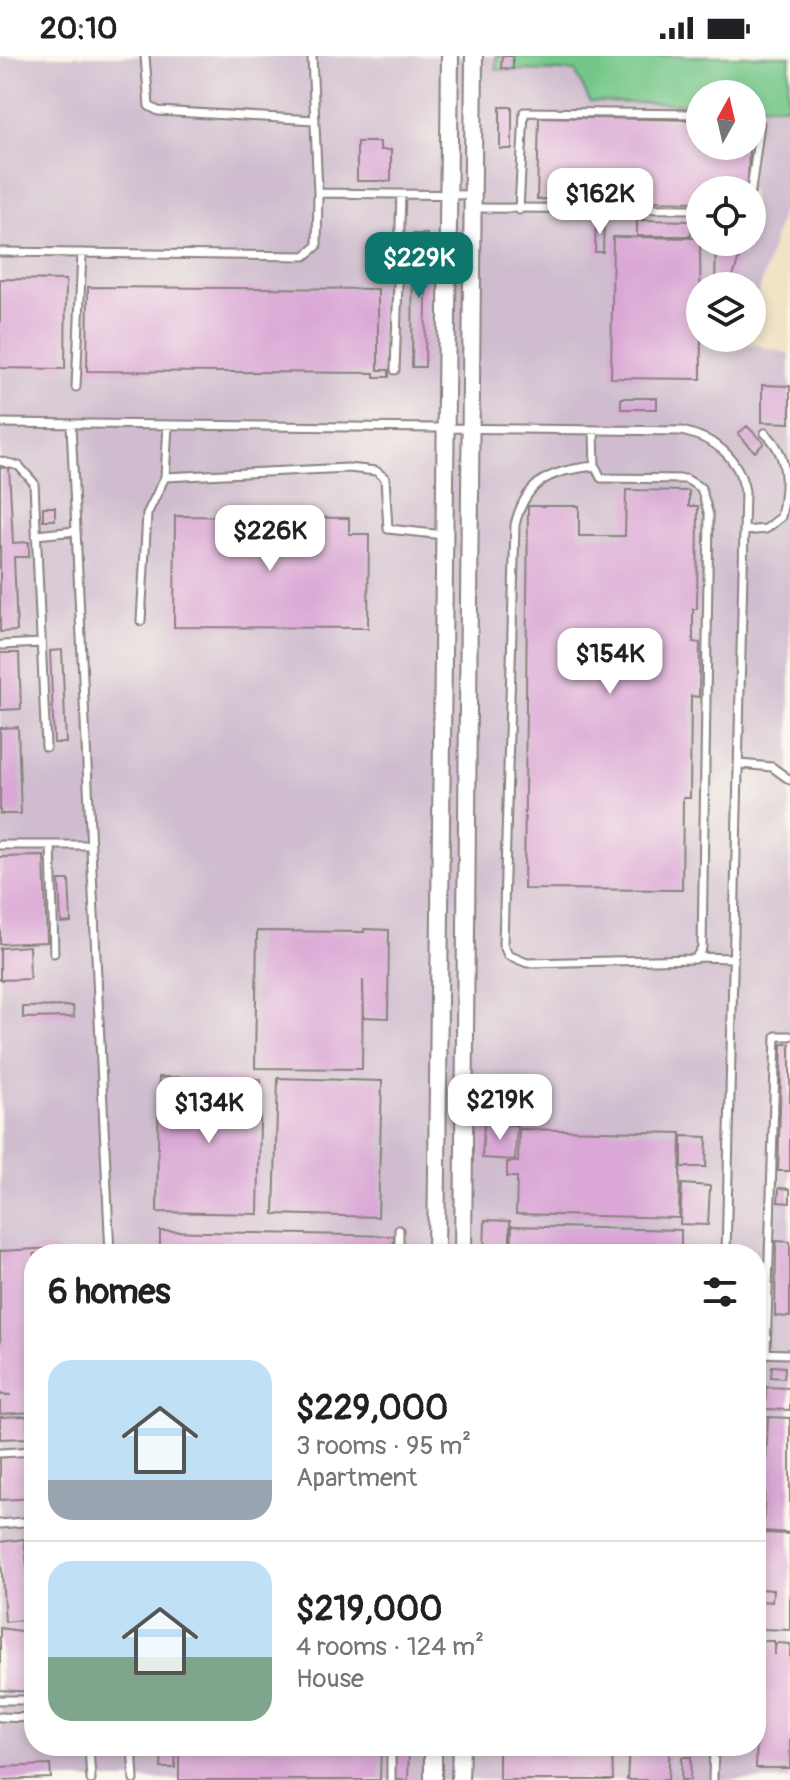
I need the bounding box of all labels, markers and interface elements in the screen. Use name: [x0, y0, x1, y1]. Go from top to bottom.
text: 20:10: [40, 10, 118, 47]
north arrow: [686, 80, 766, 160]
map controls: [686, 80, 766, 352]
pin: $162K: [544, 168, 656, 236]
button: locate: [686, 176, 766, 256]
text: $162K: [565, 178, 635, 210]
pin: $229K: [363, 232, 475, 300]
text: $229K: [383, 242, 455, 274]
button: layers: [686, 272, 766, 352]
pin: $226K: [214, 505, 326, 573]
text: $226K: [233, 515, 307, 547]
pin: $154K: [554, 628, 666, 696]
text: $154K: [575, 638, 645, 670]
pin: $219K: [444, 1074, 556, 1142]
pin: $134K: [153, 1077, 265, 1145]
text: $219K: [466, 1084, 534, 1116]
text: $134K: [174, 1087, 244, 1119]
icon: filters: [698, 1270, 742, 1314]
text: 6 homes: [48, 1271, 171, 1314]
text: $229,000: [296, 1387, 448, 1430]
icon: home: [112, 1392, 208, 1488]
text: 3 rooms · 95 m²: [296, 1430, 471, 1462]
text: Apartment: [296, 1462, 417, 1494]
text: $219,000: [296, 1588, 443, 1631]
icon: home: [112, 1593, 208, 1689]
text: 4 rooms · 124 m²: [296, 1631, 484, 1663]
text: House: [296, 1663, 364, 1695]

